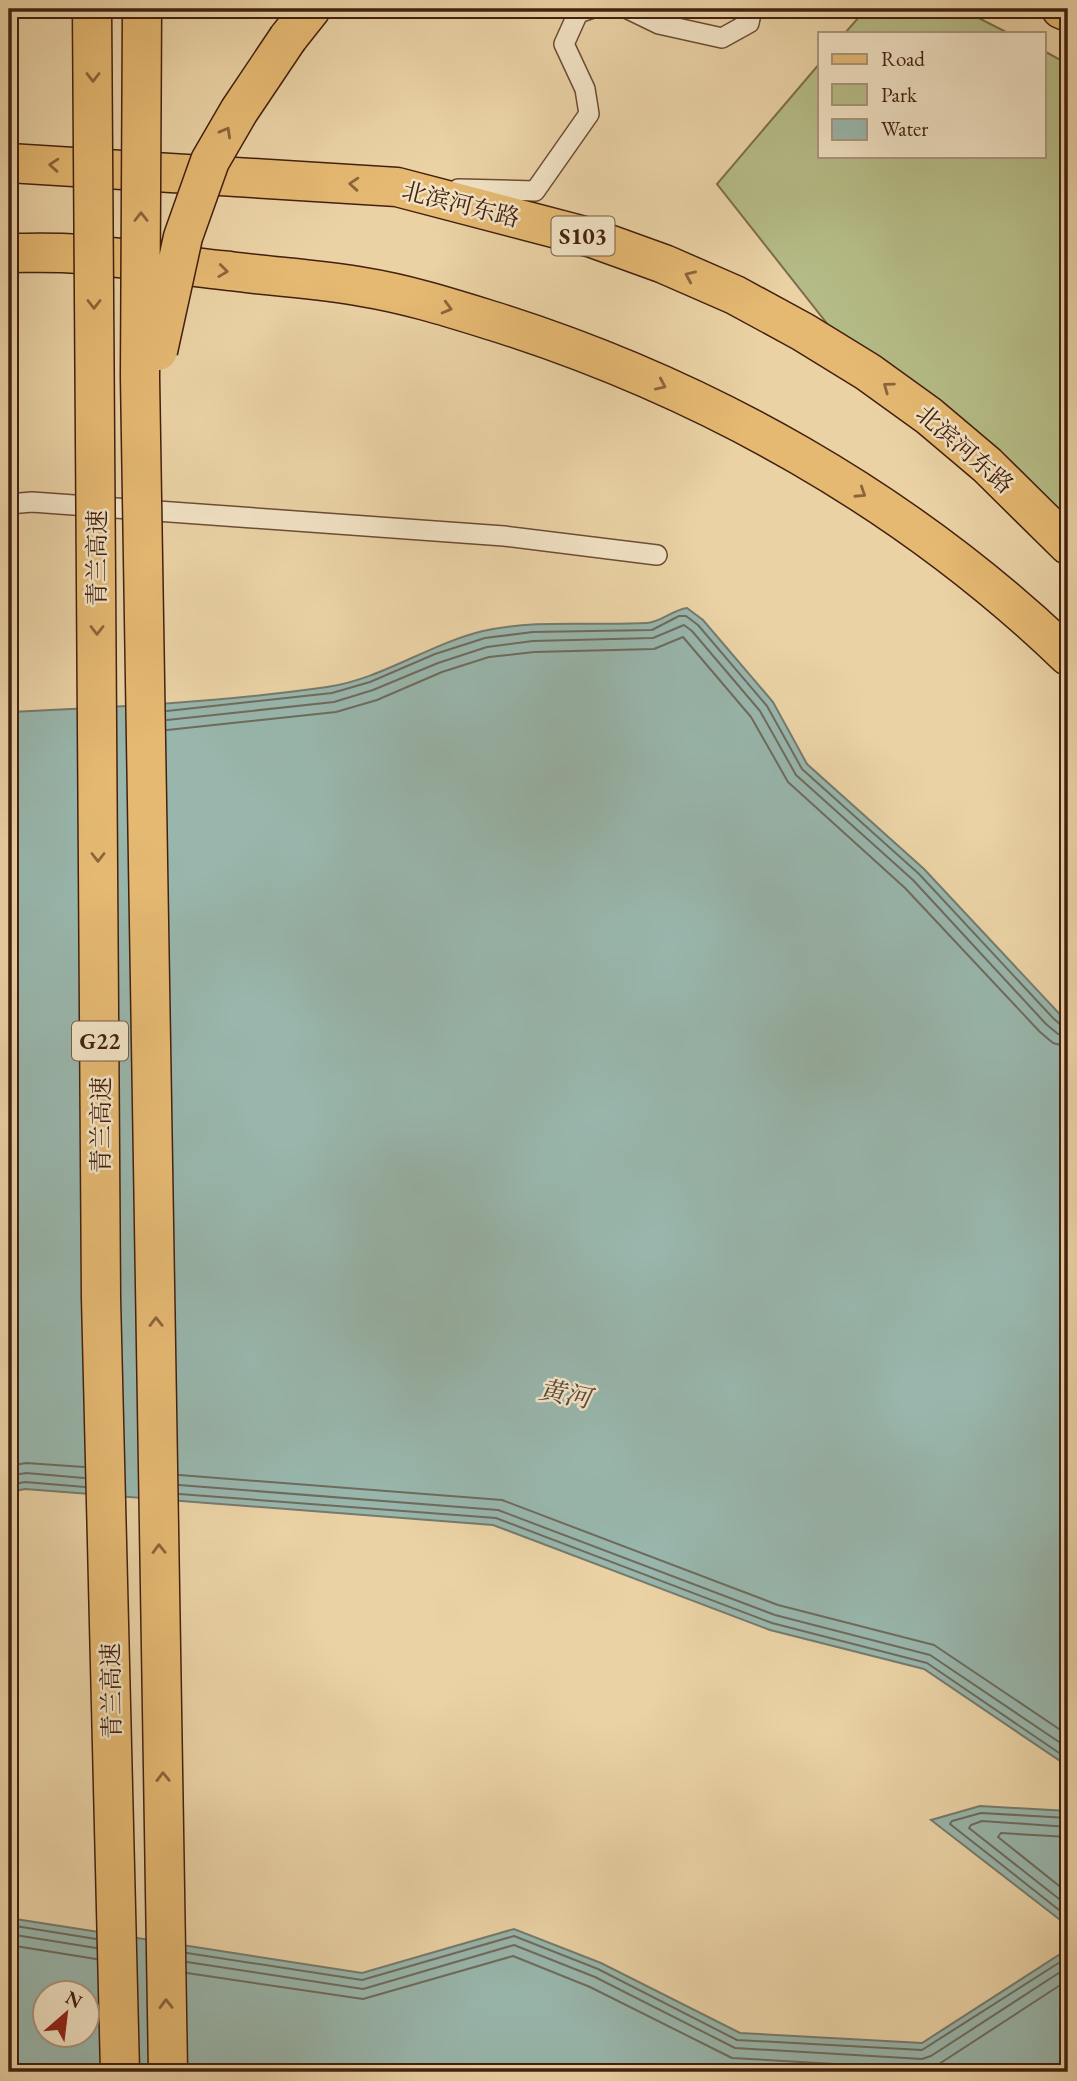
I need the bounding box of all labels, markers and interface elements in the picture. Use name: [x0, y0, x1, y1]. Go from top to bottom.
legend: [818, 32, 1046, 158]
text: Road: [881, 45, 925, 72]
one-way arrow: [85, 72, 101, 83]
text: Park: [881, 81, 918, 108]
text: Water: [881, 115, 928, 142]
one-way arrow: [218, 127, 231, 140]
one-way arrow: [48, 158, 59, 173]
street label: 北滨河东路: [399, 174, 523, 234]
one-way arrow: [348, 177, 359, 192]
one-way arrow: [133, 211, 149, 221]
road number: S103: [552, 216, 614, 256]
one-way arrow: [217, 263, 229, 278]
one-way arrow: [685, 270, 698, 284]
one-way arrow: [441, 299, 453, 314]
one-way arrow: [86, 300, 102, 310]
one-way arrow: [654, 377, 666, 391]
one-way arrow: [883, 382, 896, 395]
street label: 北滨河东路: [910, 398, 1020, 500]
one-way arrow: [853, 485, 866, 498]
street label: 青兰高速: [81, 510, 112, 606]
one-way arrow: [89, 625, 105, 636]
one-way arrow: [90, 853, 106, 863]
road number: G22: [72, 1022, 128, 1060]
street label: 青兰高速: [85, 1077, 116, 1173]
one-way arrow: [148, 1316, 164, 1326]
water label: 黄河: [536, 1372, 598, 1416]
one-way arrow: [151, 1543, 167, 1554]
street label: 青兰高速: [95, 1643, 127, 1739]
one-way arrow: [155, 1771, 171, 1781]
north arrow: [32, 1980, 102, 2050]
text: N: [61, 1985, 87, 2014]
one-way arrow: [159, 1998, 174, 2009]

